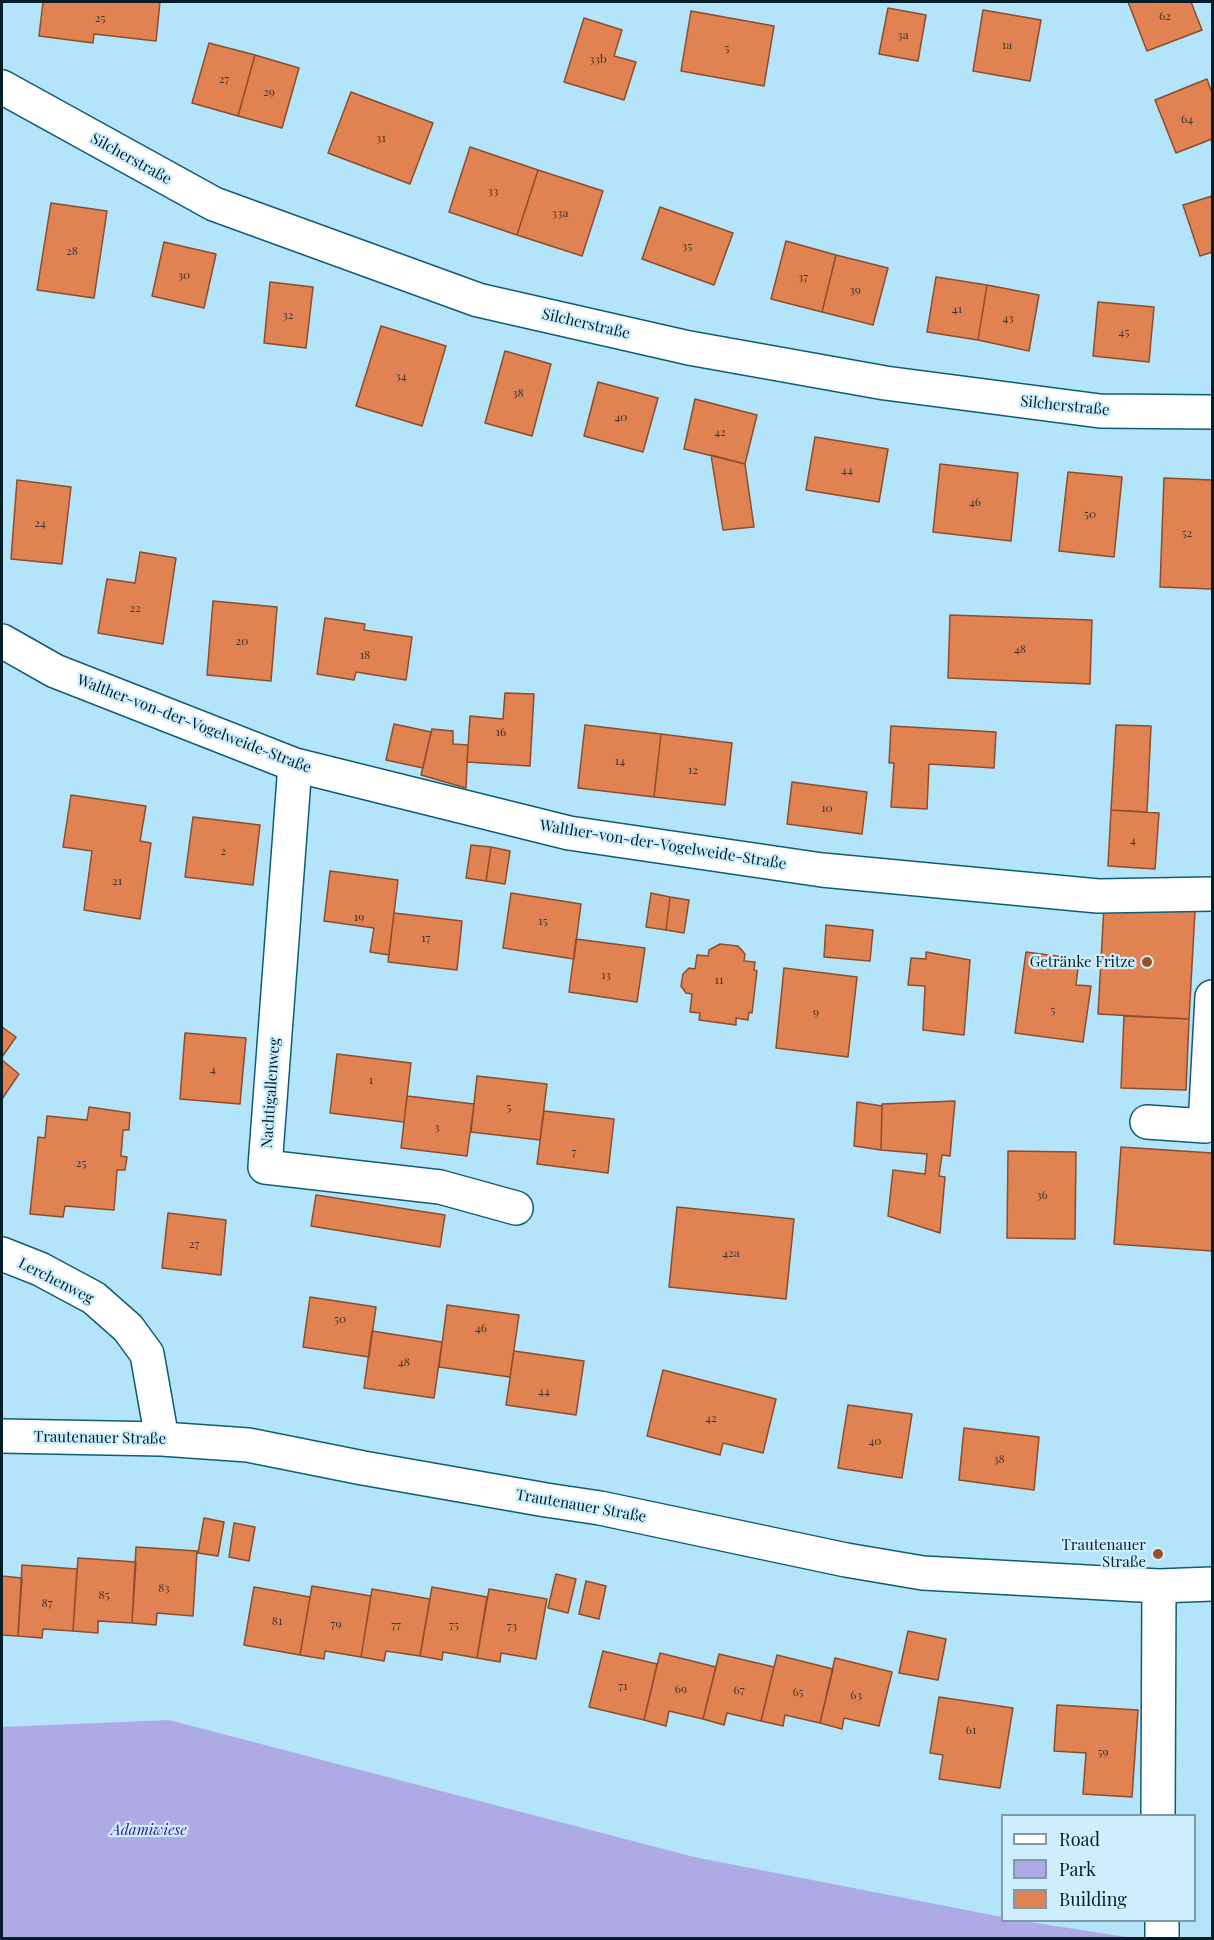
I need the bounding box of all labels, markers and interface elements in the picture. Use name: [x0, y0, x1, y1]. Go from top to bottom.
house number: 62: [1159, 9, 1171, 23]
house number: 25: [95, 11, 105, 25]
house number: 3a: [897, 28, 909, 42]
house number: 1a: [1002, 38, 1012, 52]
house number: 5: [725, 41, 729, 55]
house number: 33b: [589, 52, 607, 66]
house number: 27: [219, 72, 229, 86]
house number: 29: [263, 85, 275, 99]
house number: 64: [1181, 112, 1193, 126]
street label: Silcherstraße: [87, 129, 175, 189]
house number: 31: [376, 131, 386, 145]
house number: 33: [488, 184, 498, 198]
house number: 33a: [552, 206, 568, 220]
house number: 35: [682, 239, 692, 253]
house number: 28: [66, 244, 78, 258]
house number: 30: [178, 268, 190, 282]
house number: 37: [798, 270, 808, 284]
house number: 39: [849, 283, 861, 297]
house number: 41: [952, 302, 962, 316]
street label: Silcherstraße: [540, 305, 632, 343]
house number: 32: [282, 308, 294, 322]
house number: 43: [1002, 311, 1014, 325]
house number: 45: [1119, 325, 1129, 339]
house number: 34: [395, 369, 407, 383]
house number: 38: [512, 386, 524, 400]
street label: Silcherstraße: [1020, 392, 1110, 420]
house number: 40: [614, 410, 628, 424]
house number: 42: [714, 425, 726, 439]
house number: 44: [841, 463, 853, 477]
house number: 46: [969, 495, 981, 509]
house number: 50: [1084, 507, 1096, 521]
house number: 24: [34, 516, 46, 530]
house number: 52: [1182, 526, 1192, 540]
house number: 22: [129, 601, 141, 615]
house number: 20: [236, 634, 248, 648]
house number: 48: [1014, 642, 1026, 656]
house number: 18: [360, 648, 370, 662]
street label: Walther-von-der-Vogelweide-Straße: [74, 671, 314, 777]
house number: 16: [496, 725, 506, 739]
house number: 14: [615, 754, 625, 768]
house number: 12: [688, 763, 698, 777]
house number: 10: [821, 801, 833, 815]
street label: Walther-von-der-Vogelweide-Straße: [538, 817, 788, 873]
house number: 4: [1130, 833, 1136, 847]
house number: 2: [220, 844, 226, 858]
house number: 21: [112, 874, 122, 888]
house number: 19: [354, 910, 364, 924]
house number: 15: [538, 914, 548, 928]
house number: 17: [421, 931, 431, 945]
place label: Getränke Fritze: [1030, 953, 1135, 971]
marker: Getränke Fritze: [1140, 955, 1154, 969]
house number: 13: [601, 968, 611, 982]
house number: 11: [715, 973, 723, 987]
house number: 5: [1051, 1003, 1055, 1017]
house number: 9: [813, 1005, 819, 1019]
street label: Nachtigallenweg: [258, 1037, 284, 1149]
house number: 4: [210, 1062, 216, 1076]
house number: 1: [369, 1073, 373, 1087]
house number: 5: [507, 1100, 511, 1114]
house number: 3: [434, 1120, 440, 1134]
house number: 7: [572, 1145, 576, 1159]
house number: 25: [76, 1156, 86, 1170]
house number: 36: [1036, 1188, 1048, 1202]
house number: 27: [189, 1237, 199, 1251]
house number: 42a: [722, 1246, 740, 1260]
street label: Lerchenweg: [15, 1254, 97, 1308]
house number: 50: [334, 1312, 346, 1326]
house number: 46: [475, 1321, 487, 1335]
house number: 48: [398, 1355, 410, 1369]
house number: 44: [538, 1384, 550, 1398]
house number: 42: [705, 1411, 717, 1425]
street label: Trautenauer Straße: [34, 1428, 166, 1448]
house number: 40: [868, 1434, 882, 1448]
house number: 38: [993, 1452, 1005, 1466]
street label: Trautenauer Straße: [514, 1486, 648, 1526]
place label: Trautenauer Straße: [1062, 1536, 1146, 1571]
marker: Trautenauer Straße: [1151, 1547, 1165, 1561]
house number: 83: [158, 1581, 170, 1595]
house number: 85: [98, 1588, 110, 1602]
house number: 87: [41, 1596, 53, 1610]
house number: 81: [272, 1614, 282, 1628]
house number: 79: [331, 1617, 341, 1631]
house number: 77: [391, 1618, 401, 1632]
house number: 75: [449, 1618, 459, 1632]
house number: 73: [507, 1619, 517, 1633]
house number: 71: [618, 1679, 628, 1693]
house number: 69: [675, 1682, 687, 1696]
house number: 67: [733, 1683, 745, 1697]
house number: 65: [792, 1685, 804, 1699]
house number: 63: [850, 1688, 862, 1702]
house number: 61: [966, 1723, 976, 1737]
house number: 59: [1097, 1745, 1109, 1759]
legend: [1001, 1814, 1196, 1922]
park label: Adamiwiese: [111, 1821, 187, 1839]
text: Road: [1059, 1827, 1100, 1851]
text: Park: [1059, 1857, 1096, 1881]
text: Building: [1059, 1887, 1127, 1911]

